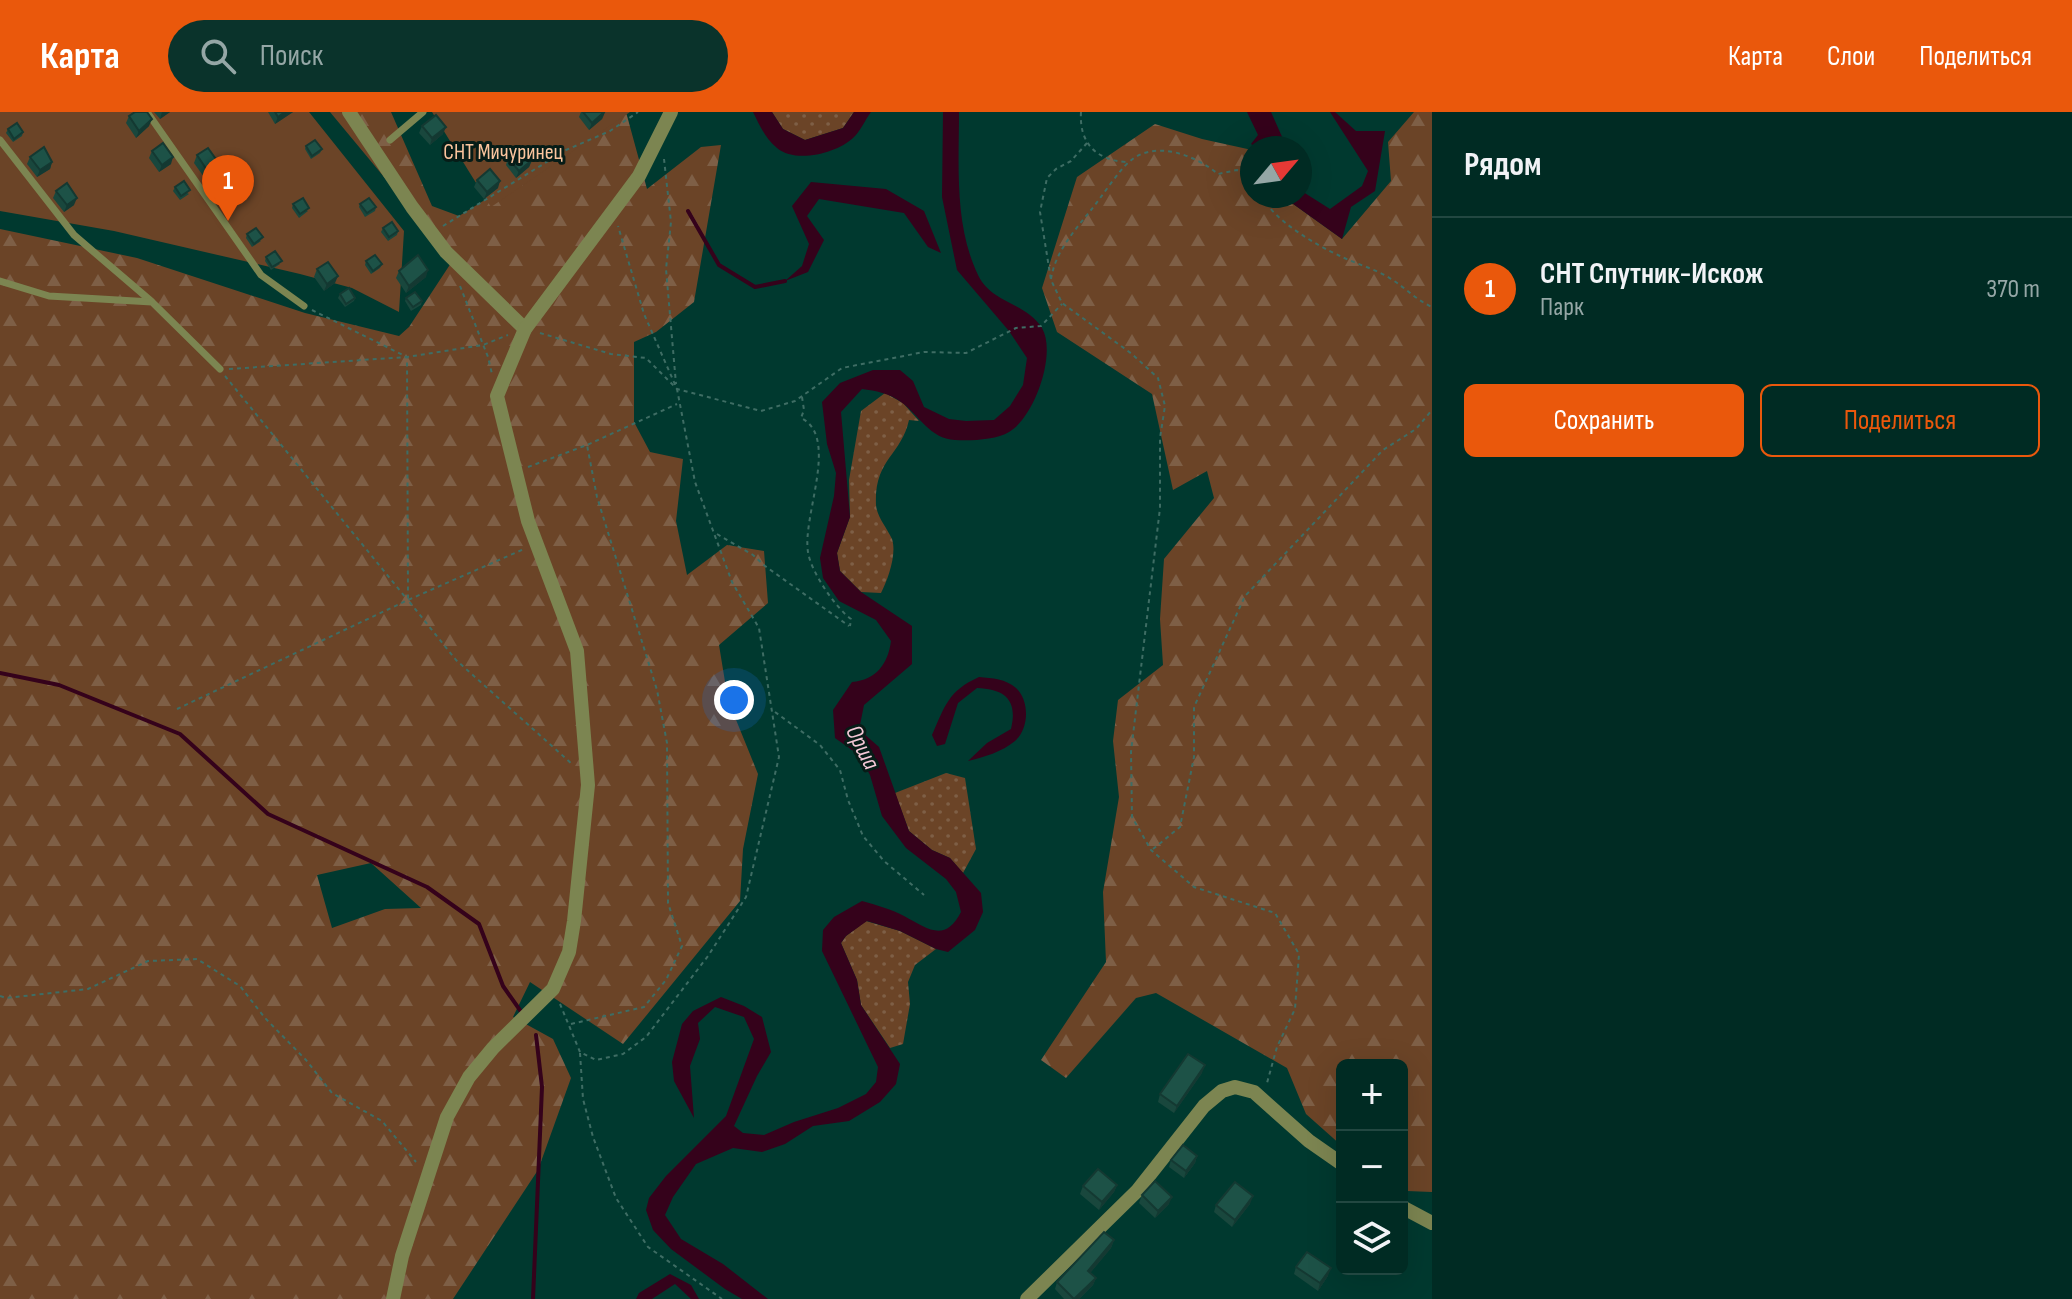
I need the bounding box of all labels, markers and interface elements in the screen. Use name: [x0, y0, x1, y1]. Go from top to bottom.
search box: [168, 20, 728, 92]
text: Карта: [40, 34, 120, 79]
icon: search: [196, 34, 240, 78]
text: Поиск: [260, 38, 323, 74]
text: Карта: [1728, 40, 1783, 73]
text: Слои: [1827, 40, 1875, 73]
text: Поделиться: [1919, 40, 2032, 73]
north arrow: [1240, 136, 1312, 208]
park label: СНТ Мичуринец: [443, 139, 563, 166]
text: Рядом: [1464, 144, 1542, 185]
pin: 1: [202, 155, 254, 221]
text: СНТ Спутник-Искож: [1540, 256, 1763, 292]
text: 1: [1485, 274, 1495, 305]
text: 370 m: [1986, 274, 2040, 305]
text: Парк: [1540, 292, 1584, 323]
button: Сохранить: [1464, 384, 1744, 457]
button: Поделиться: [1760, 384, 2040, 457]
your location: [714, 680, 754, 720]
water label: Орша: [839, 720, 886, 775]
map controls: [1336, 1059, 1408, 1275]
button: +: [1336, 1059, 1408, 1131]
button: −: [1336, 1131, 1408, 1203]
button: layers: [1336, 1203, 1408, 1275]

